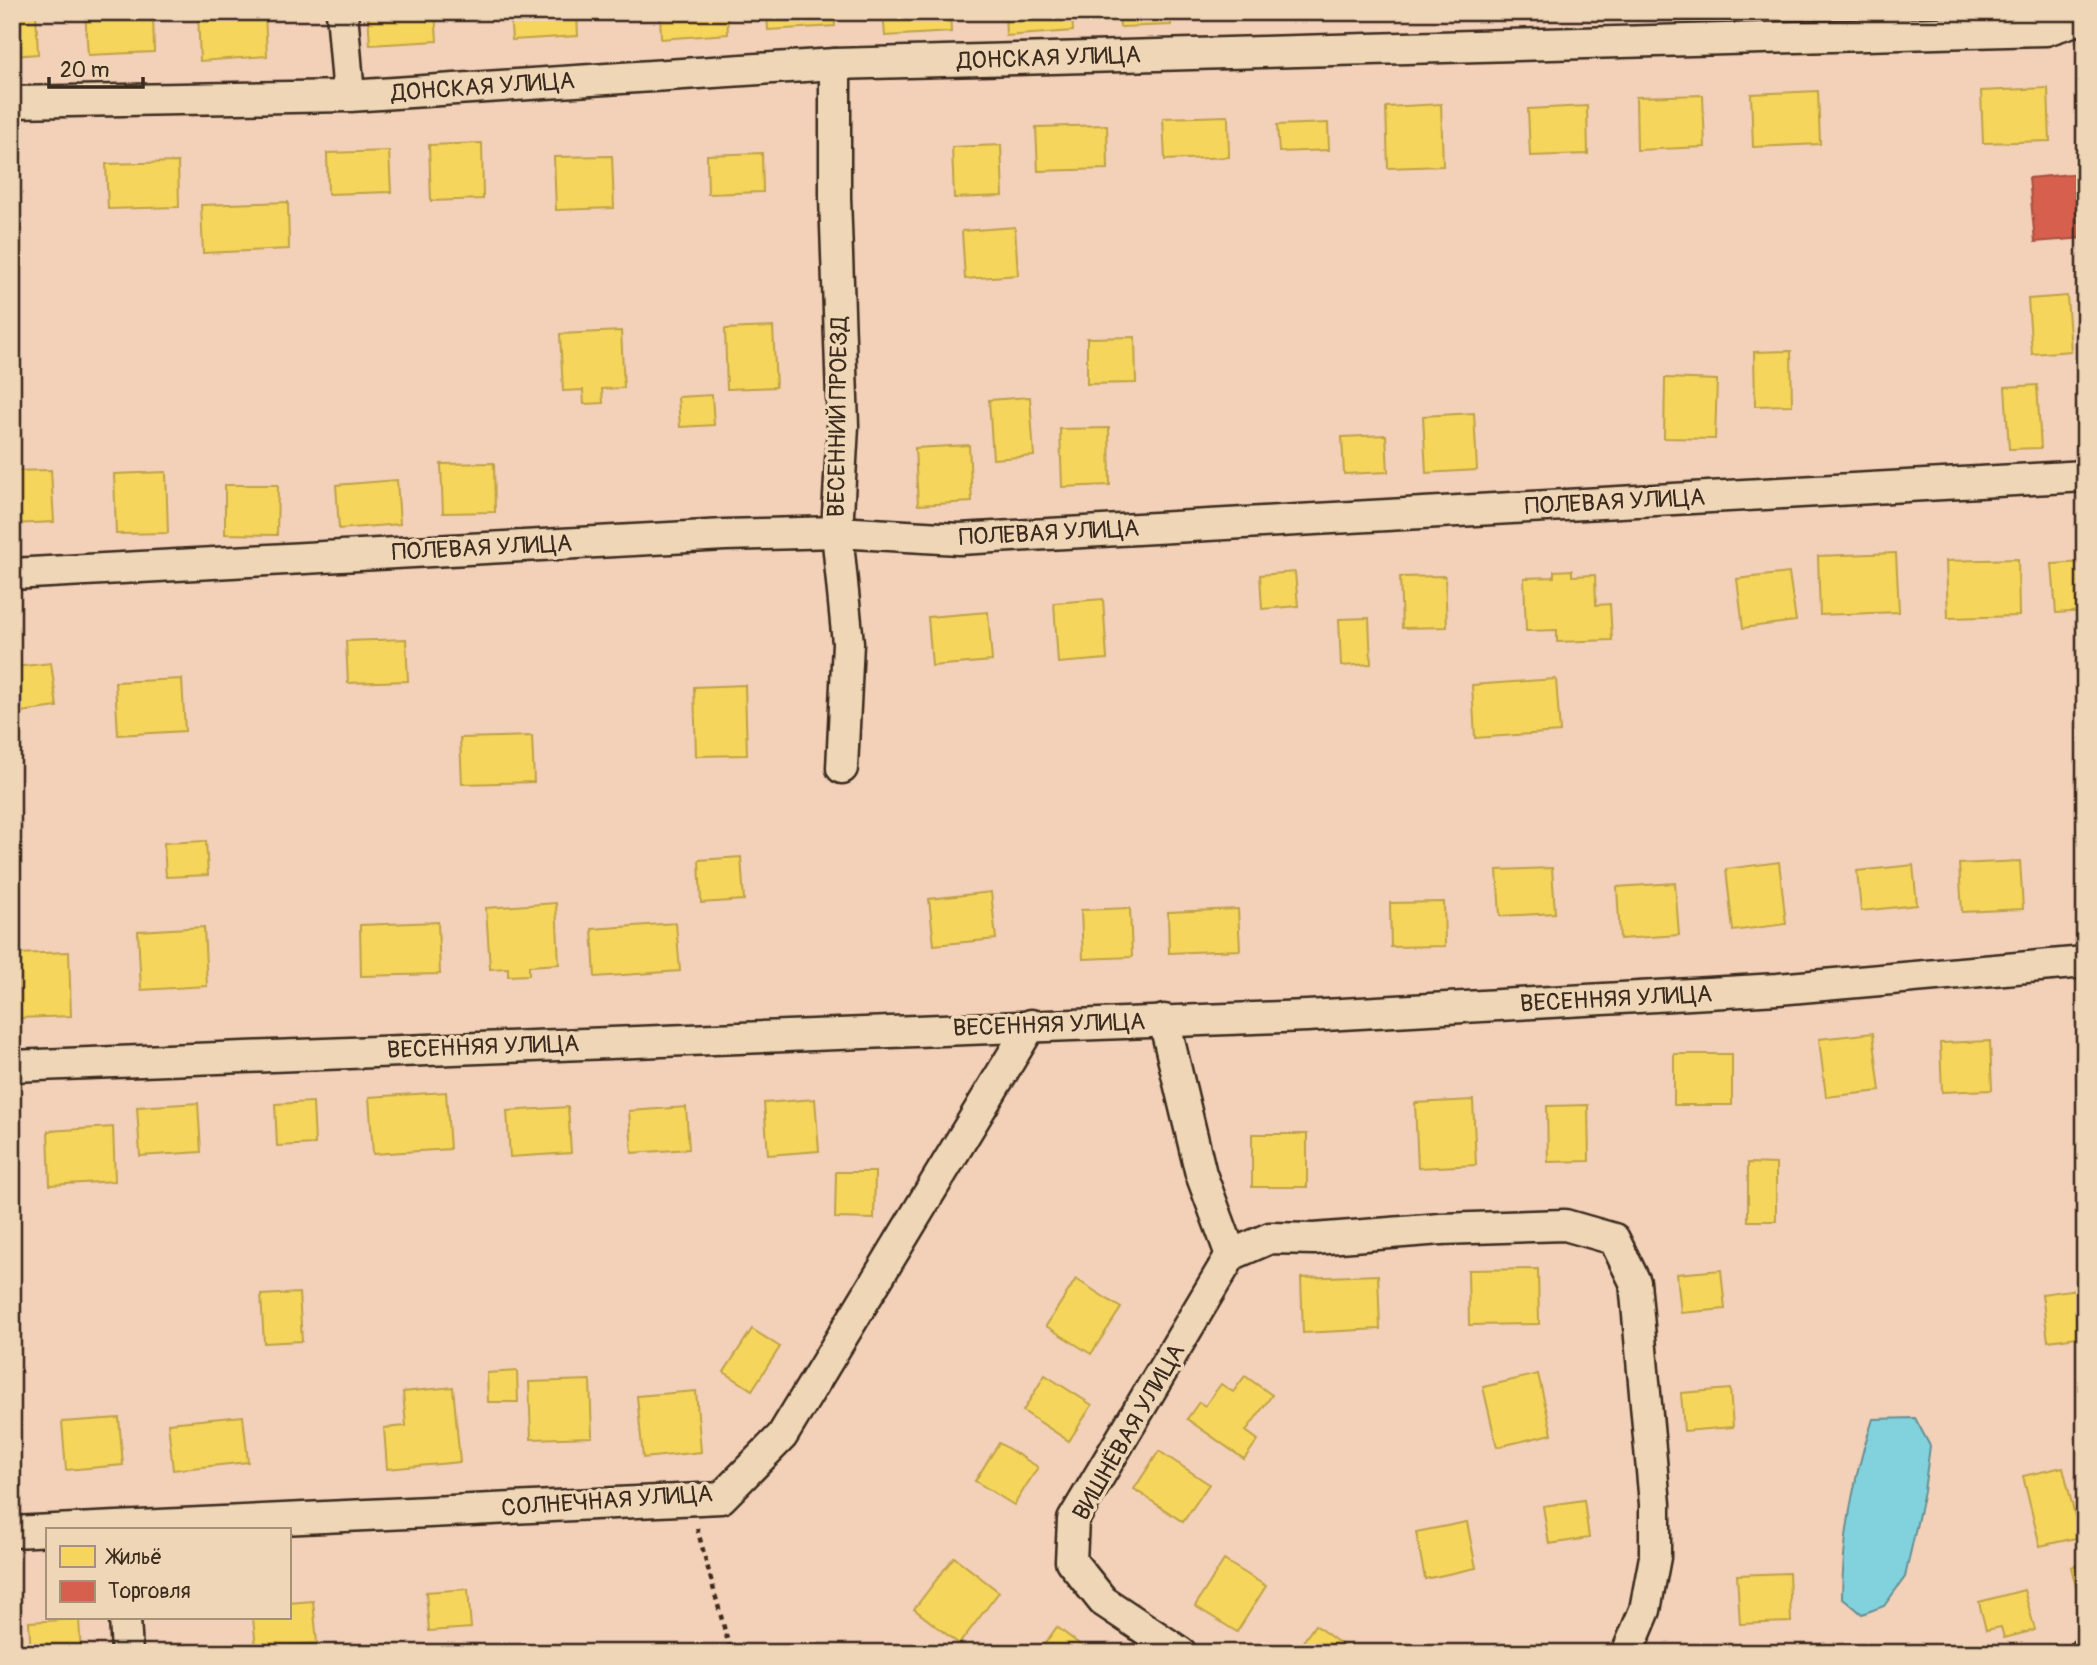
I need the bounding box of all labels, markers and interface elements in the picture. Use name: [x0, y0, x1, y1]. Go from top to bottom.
street label: ДОНСКАЯ УЛИЦА: [956, 40, 1141, 76]
scale bar: [49, 46, 144, 90]
text: 20 m: [60, 57, 109, 84]
street label: ДОНСКАЯ УЛИЦА: [389, 66, 576, 108]
street label: ВЕСЕННИЙ ПРОЕЗД: [822, 316, 854, 518]
street label: ПОЛЕВАЯ УЛИЦА: [1524, 483, 1706, 521]
street label: ПОЛЕВАЯ УЛИЦА: [958, 514, 1140, 552]
street label: ПОЛЕВАЯ УЛИЦА: [391, 529, 573, 567]
street label: ВЕСЕННЯЯ УЛИЦА: [1519, 979, 1713, 1019]
street label: ВЕСЕННЯЯ УЛИЦА: [952, 1007, 1146, 1043]
street label: ВЕСЕННЯЯ УЛИЦА: [386, 1029, 580, 1065]
street label: ВИШНЁВАЯ УЛИЦА: [1067, 1338, 1191, 1526]
street label: СОЛНЕЧНАЯ УЛИЦА: [500, 1479, 714, 1523]
legend: [46, 1528, 290, 1620]
text: Жильё: [105, 1544, 162, 1571]
text: Торговля: [108, 1578, 191, 1605]

